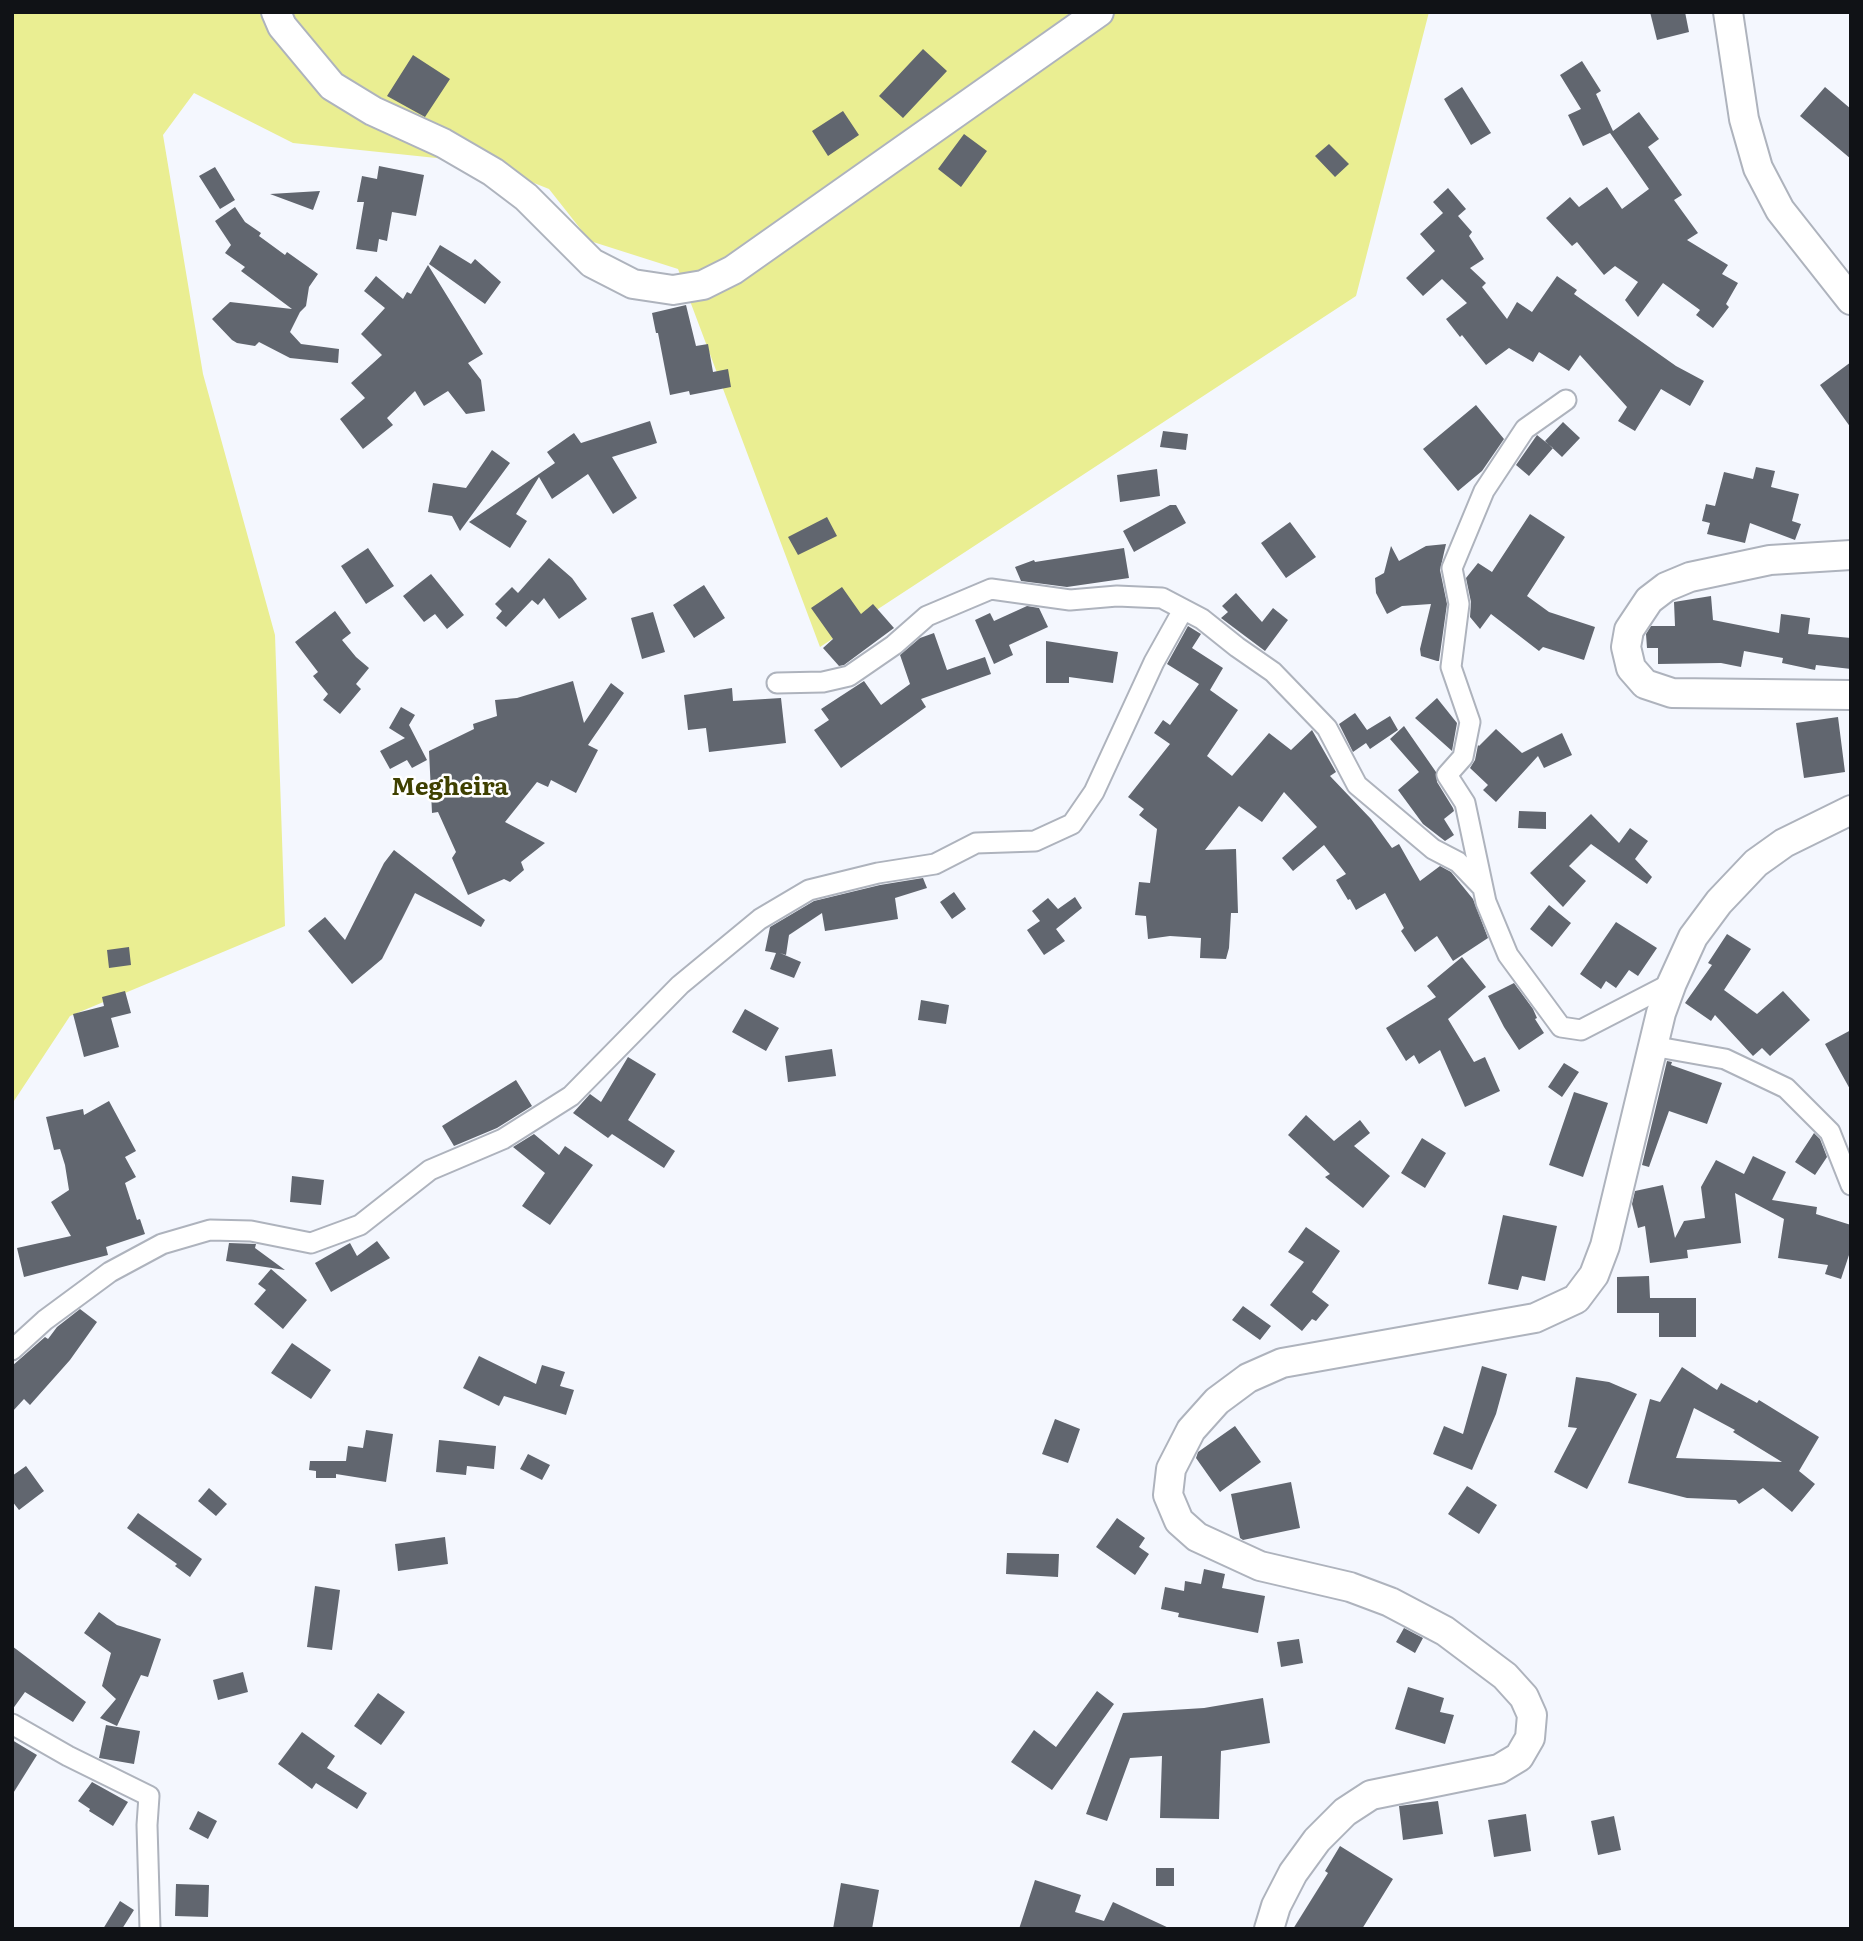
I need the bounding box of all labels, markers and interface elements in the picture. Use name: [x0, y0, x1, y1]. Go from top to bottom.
district label: Megheira: [392, 774, 508, 802]

